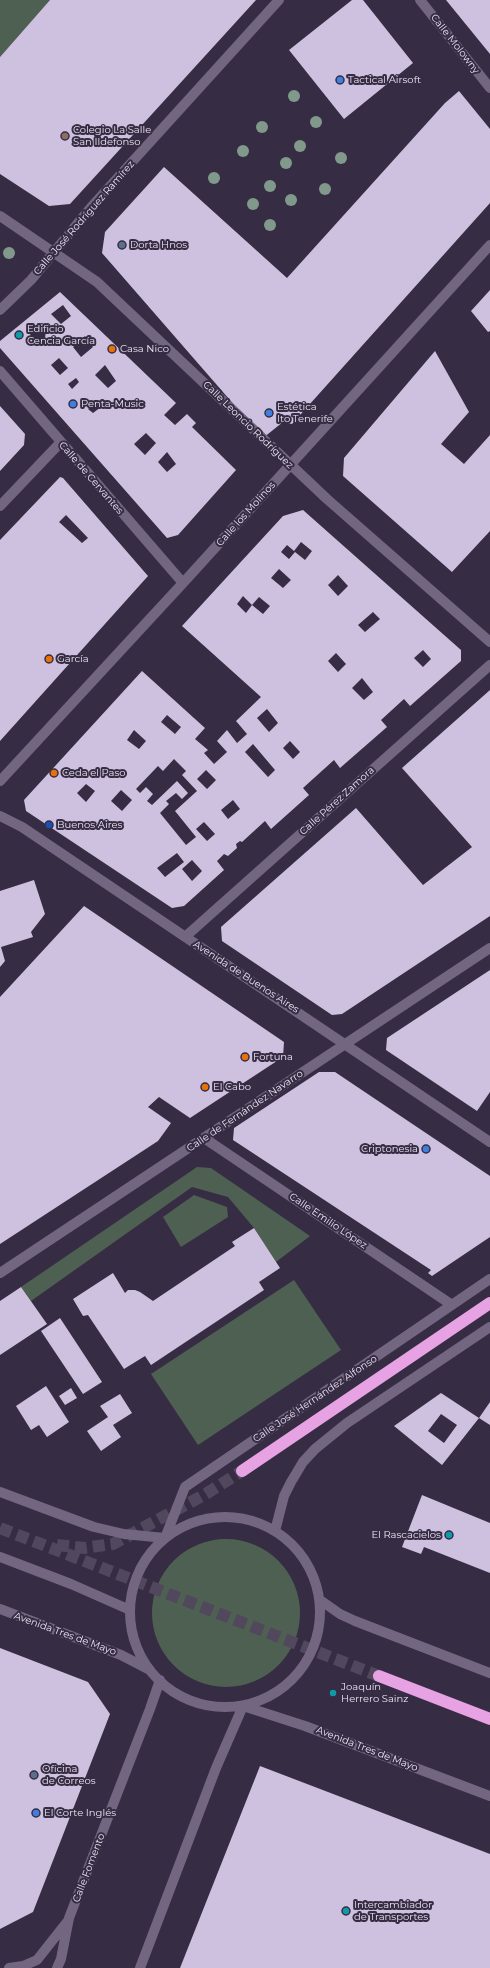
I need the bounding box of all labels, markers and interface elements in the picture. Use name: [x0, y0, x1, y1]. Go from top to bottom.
street label: Calle Molowny: [428, 12, 482, 76]
place label: Tactical Airsoft: [348, 74, 421, 86]
marker: Tactical Airsoft: [335, 75, 345, 85]
place label: Colegio La Salle San Ildefonso: [73, 124, 151, 148]
marker: Colegio La Salle San Ildefonso: [60, 131, 70, 141]
street label: Calle José Rodríguez Ramírez: [31, 158, 137, 278]
place label: Dorta Hnos: [130, 239, 187, 251]
marker: Dorta Hnos: [117, 240, 127, 250]
place label: Edificio Cencia García: [27, 323, 95, 346]
marker: Edificio Cencia García: [14, 330, 24, 340]
place label: Casa Nico: [120, 343, 169, 355]
marker: Casa Nico: [107, 344, 117, 354]
street label: Calle Leoncio Rodríguez: [200, 379, 296, 471]
place label: Penta-Music: [81, 398, 144, 410]
marker: Penta-Music: [68, 399, 78, 409]
place label: Estética Ito Tenerife: [277, 401, 333, 424]
marker: Estética Ito Tenerife: [264, 408, 274, 418]
street label: Calle de Cervantes: [56, 439, 126, 517]
street label: Calle los Molinos: [214, 479, 278, 549]
place label: García: [57, 653, 89, 665]
marker: García: [44, 654, 54, 664]
street label: Calle Pérez Zamora: [297, 764, 377, 838]
place label: Ceda el Paso: [62, 767, 126, 779]
marker: Ceda el Paso: [49, 768, 59, 778]
place label: Buenos Aires: [57, 819, 122, 831]
marker: Buenos Aires: [44, 820, 54, 830]
street label: Avenida de Buenos Aires: [191, 938, 301, 1016]
place label: Fortuna: [253, 1051, 293, 1063]
marker: Fortuna: [240, 1052, 250, 1062]
street label: Calle de Fernández Navarro: [185, 1068, 305, 1154]
place label: El Cabo: [213, 1081, 251, 1093]
marker: El Cabo: [200, 1082, 210, 1092]
place label: Criptonesia: [361, 1143, 418, 1155]
marker: Criptonesia: [421, 1144, 431, 1154]
street label: Calle Emilio López: [287, 1191, 369, 1251]
street label: Calle José Hernández Alfonso: [251, 1353, 379, 1445]
place label: El Rascacielos: [371, 1529, 441, 1541]
marker: El Rascacielos: [444, 1530, 454, 1540]
street label: Avenida Tres de Mayo: [12, 1610, 118, 1658]
place label: Joaquín Herrero Sainz: [341, 1681, 408, 1704]
marker: Joaquín Herrero Sainz: [328, 1688, 338, 1698]
street label: Avenida Tres de Mayo: [314, 1724, 420, 1774]
place label: Oficina de Correos: [42, 1763, 96, 1786]
marker: Oficina de Correos: [29, 1770, 39, 1780]
place label: El Corte Inglés: [44, 1807, 116, 1819]
marker: El Corte Inglés: [31, 1808, 41, 1818]
street label: Calle Fomento: [70, 1832, 108, 1904]
place label: Intercambiador de Transportes: [354, 1899, 432, 1922]
marker: Intercambiador de Transportes: [341, 1906, 351, 1916]

